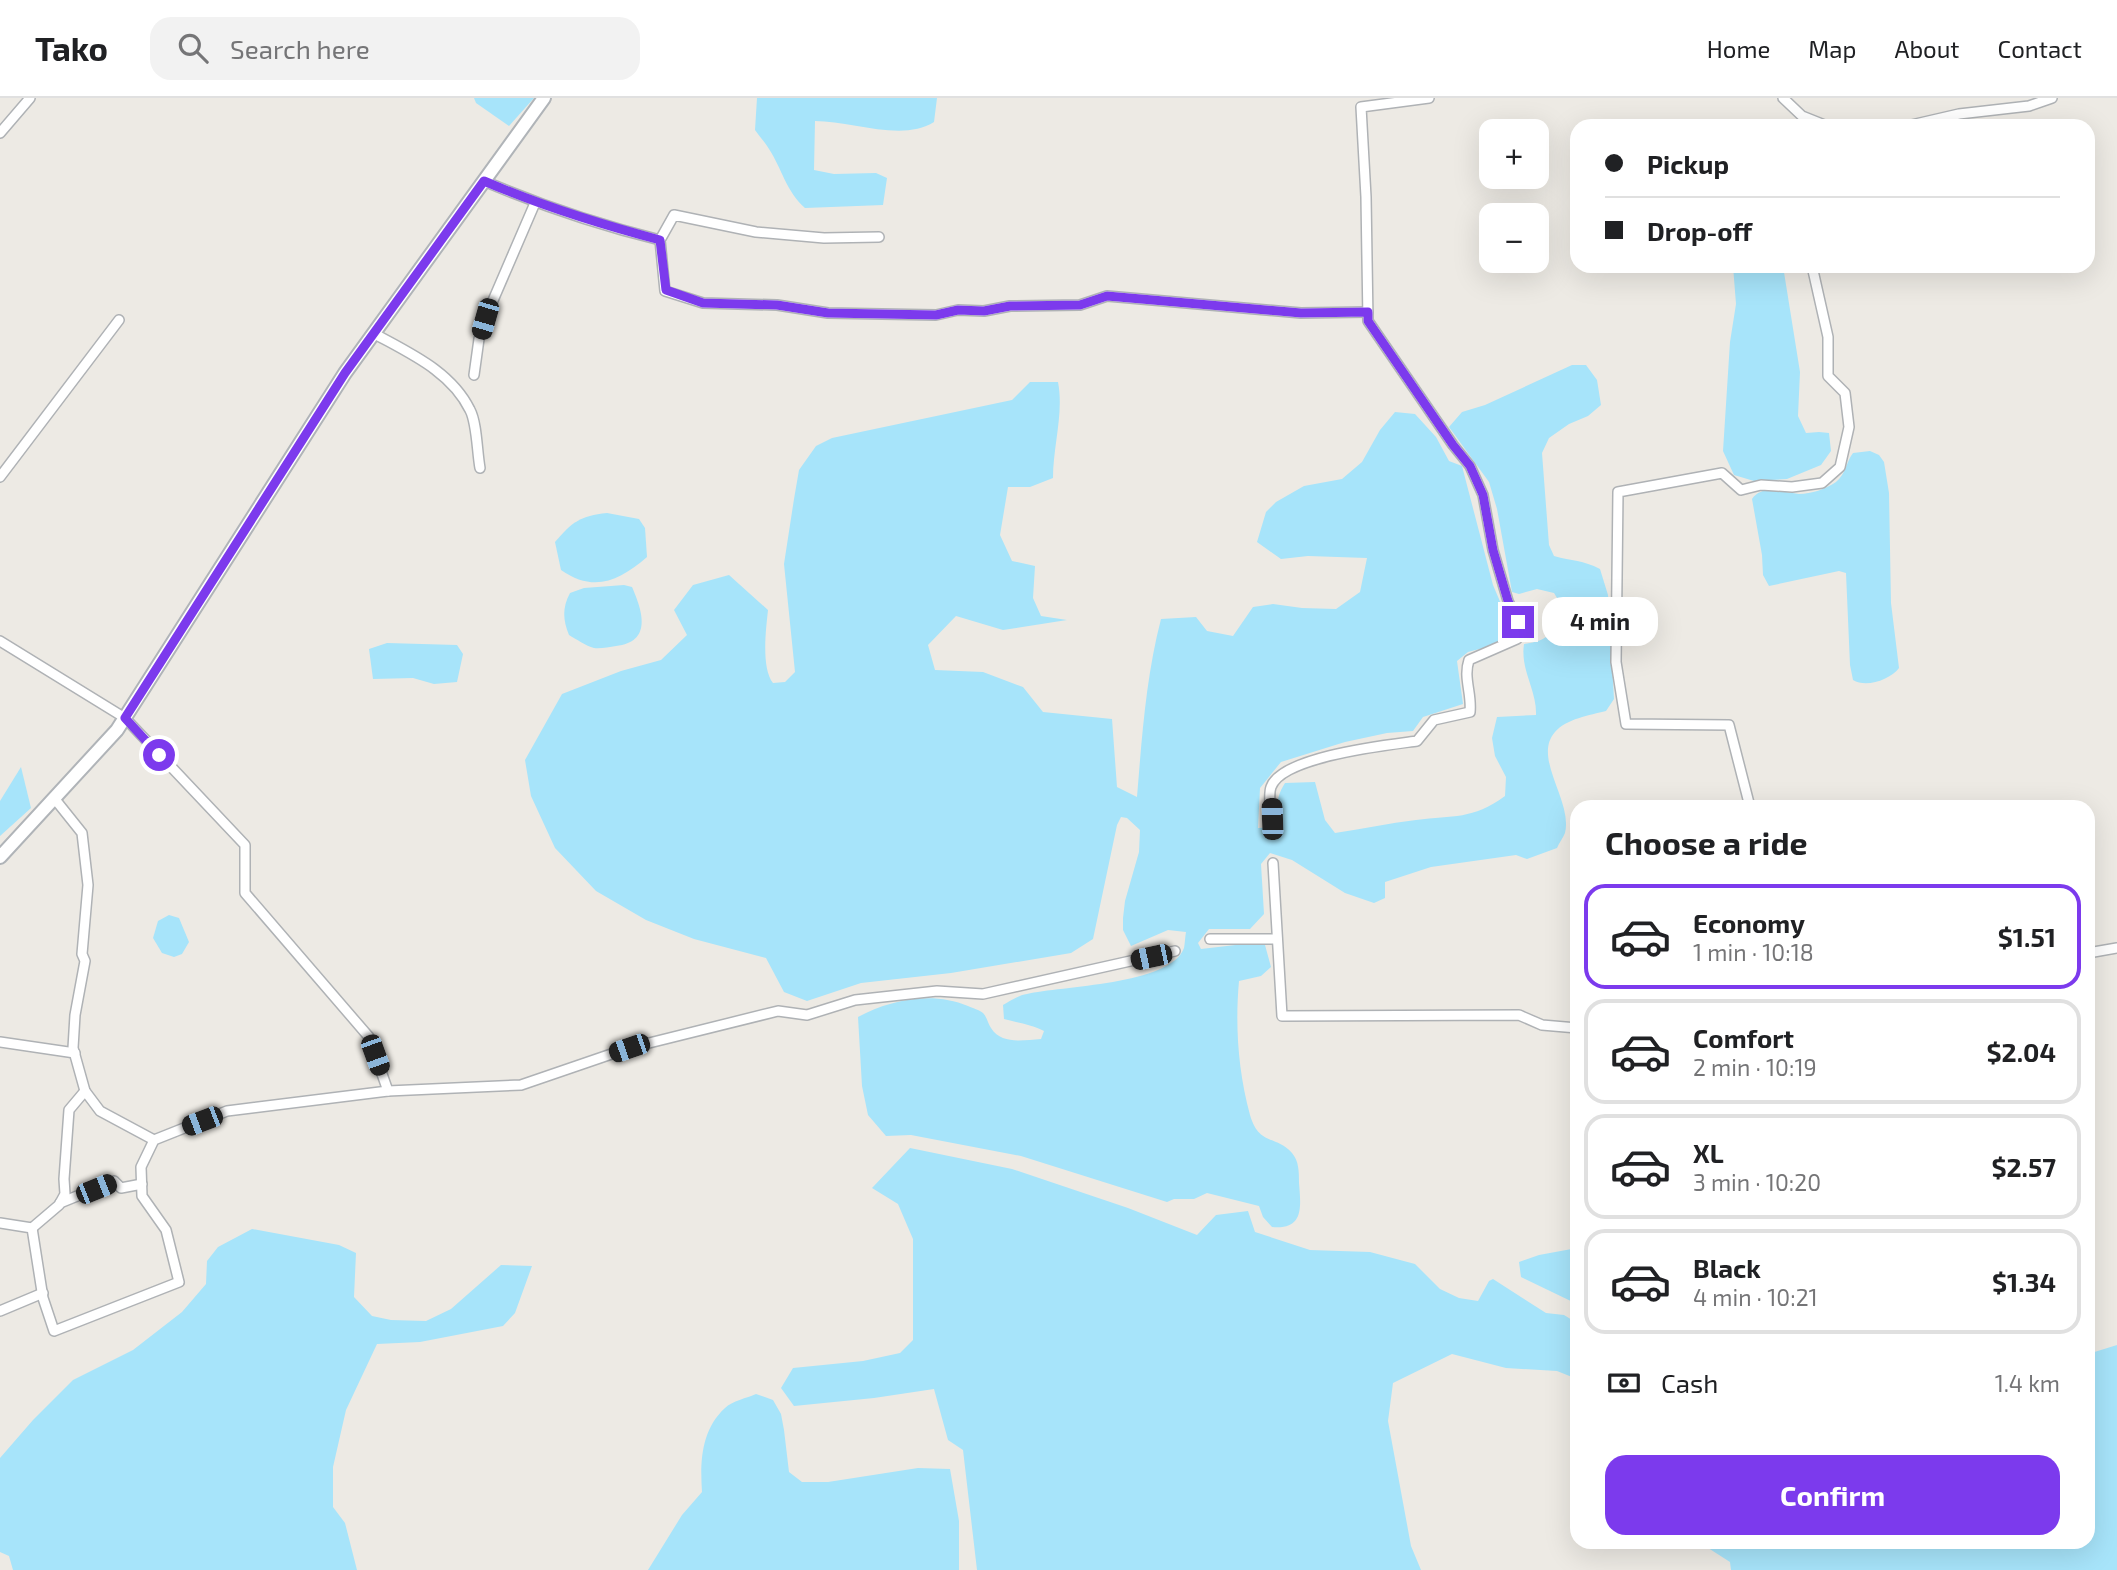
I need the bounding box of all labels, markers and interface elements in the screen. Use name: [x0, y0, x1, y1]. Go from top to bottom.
search box: [150, 17, 640, 80]
text: Tako: [35, 28, 108, 68]
icon: search: [174, 29, 212, 67]
text: Search here: [230, 33, 370, 64]
text: Home: [1707, 34, 1770, 63]
text: Map: [1808, 34, 1856, 63]
text: About: [1894, 34, 1960, 63]
text: Contact: [1998, 34, 2082, 63]
map controls: [1479, 119, 1549, 273]
button: +: [1479, 119, 1549, 189]
text: Pickup: [1647, 148, 1729, 179]
button: −: [1479, 203, 1549, 273]
text: Drop-off: [1647, 215, 1752, 246]
car: [470, 296, 501, 342]
callout: 4 min: [1542, 598, 1658, 646]
route end: [1502, 606, 1534, 638]
text: 4 min: [1570, 607, 1630, 635]
route start: [143, 739, 175, 771]
car: [1261, 798, 1284, 840]
text: Choose a ride: [1605, 823, 1808, 861]
icon: car: [1609, 905, 1672, 968]
text: Economy: [1693, 907, 1805, 938]
text: $1.51: [1998, 921, 2056, 952]
text: 1 min · 10:18: [1693, 938, 1814, 966]
car: [1129, 942, 1174, 972]
icon: car: [1609, 1020, 1672, 1083]
text: Comfort: [1693, 1022, 1794, 1053]
car: [606, 1031, 653, 1065]
car: [358, 1032, 393, 1078]
text: $2.04: [1987, 1036, 2056, 1067]
text: 2 min · 10:19: [1693, 1053, 1817, 1081]
car: [179, 1104, 226, 1138]
icon: car: [1609, 1135, 1672, 1198]
text: XL: [1693, 1137, 1724, 1168]
text: $2.57: [1991, 1151, 2056, 1182]
text: 3 min · 10:20: [1693, 1168, 1821, 1196]
car: [73, 1171, 120, 1207]
icon: car: [1609, 1250, 1672, 1313]
text: Black: [1693, 1252, 1761, 1283]
text: $1.34: [1992, 1266, 2056, 1297]
text: 4 min · 10:21: [1693, 1283, 1818, 1311]
icon: cash: [1605, 1364, 1643, 1402]
text: Cash: [1661, 1367, 1718, 1398]
text: 1.4 km: [1995, 1369, 2060, 1397]
button: Confirm: [1605, 1455, 2060, 1535]

